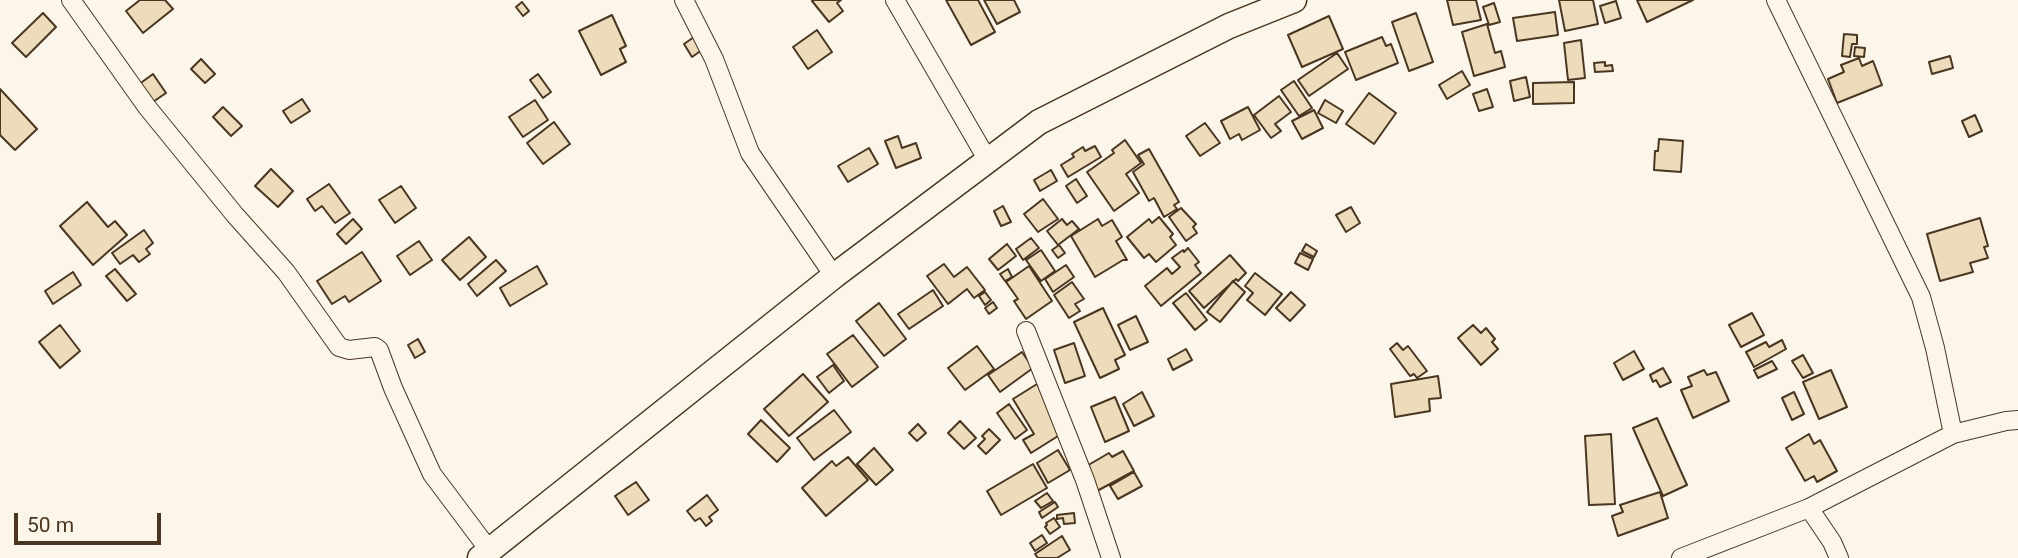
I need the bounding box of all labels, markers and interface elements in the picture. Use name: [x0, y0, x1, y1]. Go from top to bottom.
scale bar: [18, 498, 164, 542]
text: 50 m: [27, 513, 74, 537]

